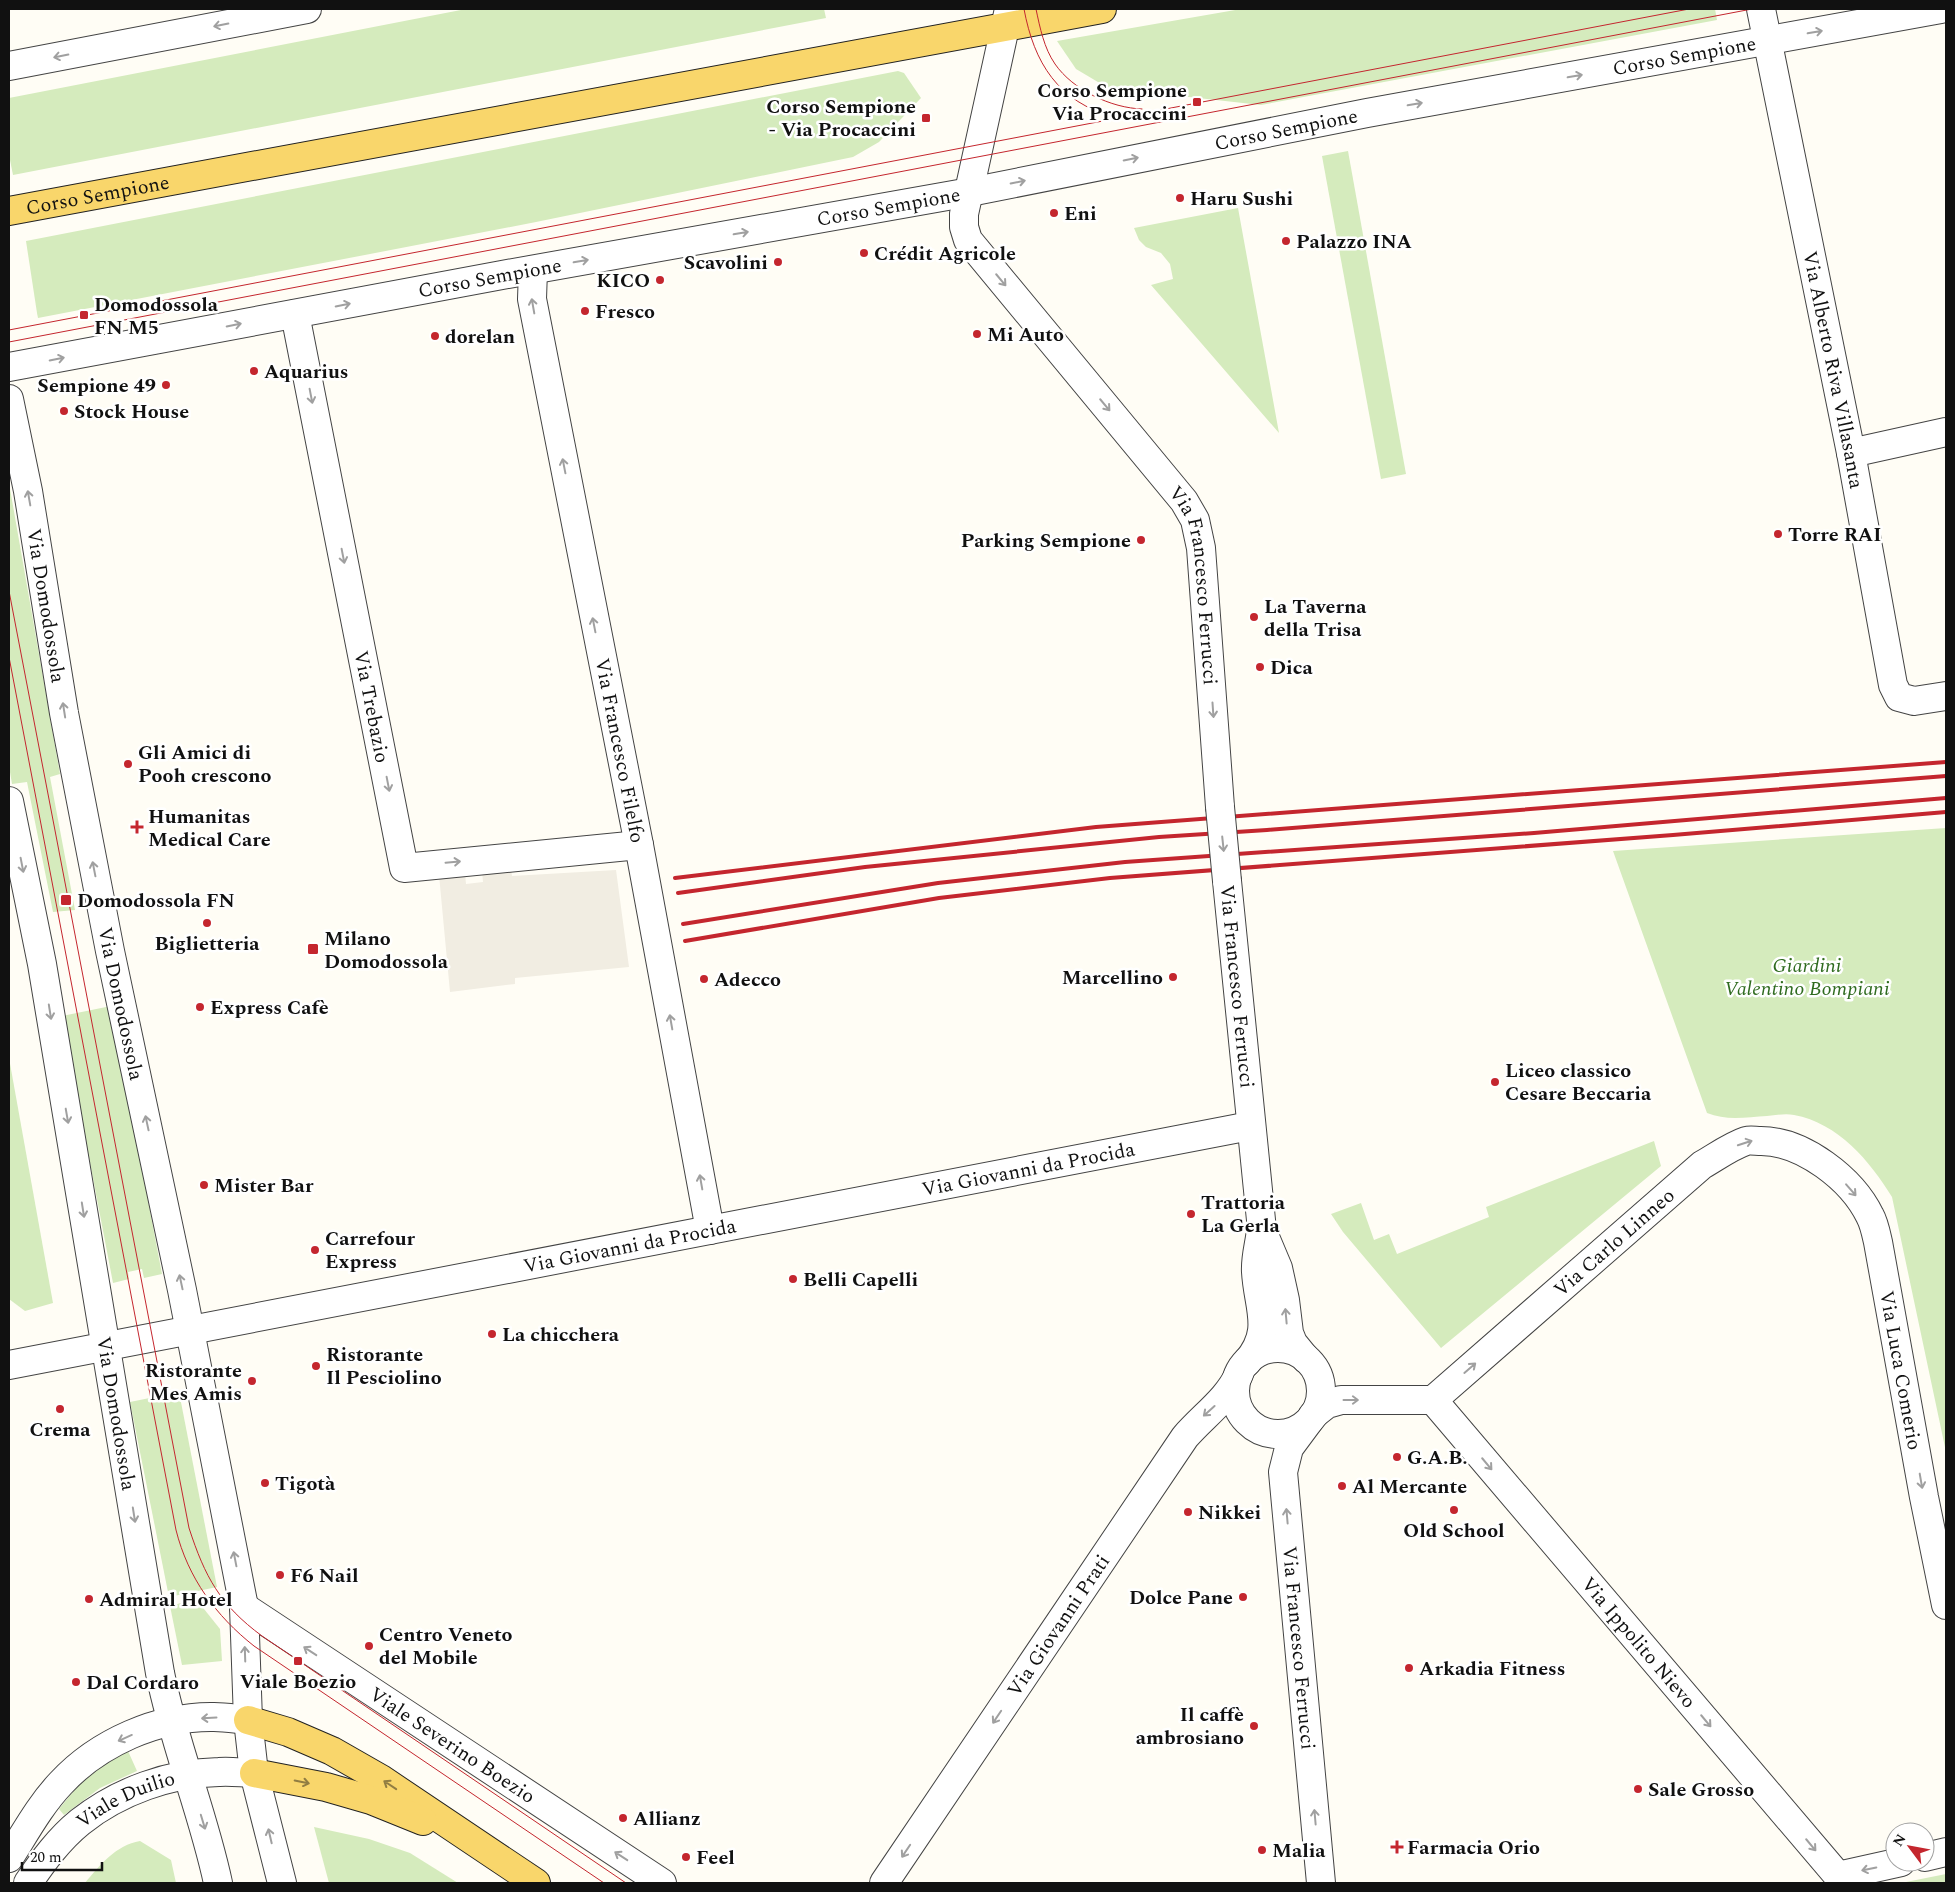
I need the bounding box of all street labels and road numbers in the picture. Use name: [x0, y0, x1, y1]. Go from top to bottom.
street label: Corso Sempione: [1610, 29, 1759, 84]
street label: Corso Sempione: [1212, 101, 1360, 159]
street label: Corso Sempione: [23, 168, 172, 224]
street label: Corso Sempione: [814, 180, 963, 235]
street label: Via Alberto Riva Villasanta: [1794, 248, 1871, 491]
street label: Corso Sempione: [416, 251, 564, 306]
street label: Via Francesco Ferrucci: [1161, 479, 1225, 686]
street label: Via Domodossola: [18, 526, 73, 685]
street label: Via Trebazio: [346, 648, 397, 765]
street label: Via Francesco Filelfo: [587, 655, 652, 846]
street label: Via Francesco Ferrucci: [1211, 883, 1262, 1090]
street label: Via Domodossola: [90, 925, 151, 1083]
street label: Via Giovanni da Procida: [919, 1134, 1138, 1205]
street label: Via Carlo Linneo: [1547, 1181, 1682, 1304]
street label: Via Giovanni da Procida: [521, 1211, 739, 1282]
street label: Via Luca Comerio: [1871, 1288, 1929, 1452]
street label: Via Domodossola: [88, 1334, 143, 1493]
street label: Via Francesco Ferrucci: [1274, 1545, 1323, 1751]
street label: Via Giovanni Prati: [1000, 1549, 1118, 1703]
street label: Via Ippolito Nievo: [1574, 1570, 1703, 1715]
street label: Viale Severino Boezio: [363, 1680, 541, 1811]
street label: Viale Duilio: [70, 1764, 178, 1836]

